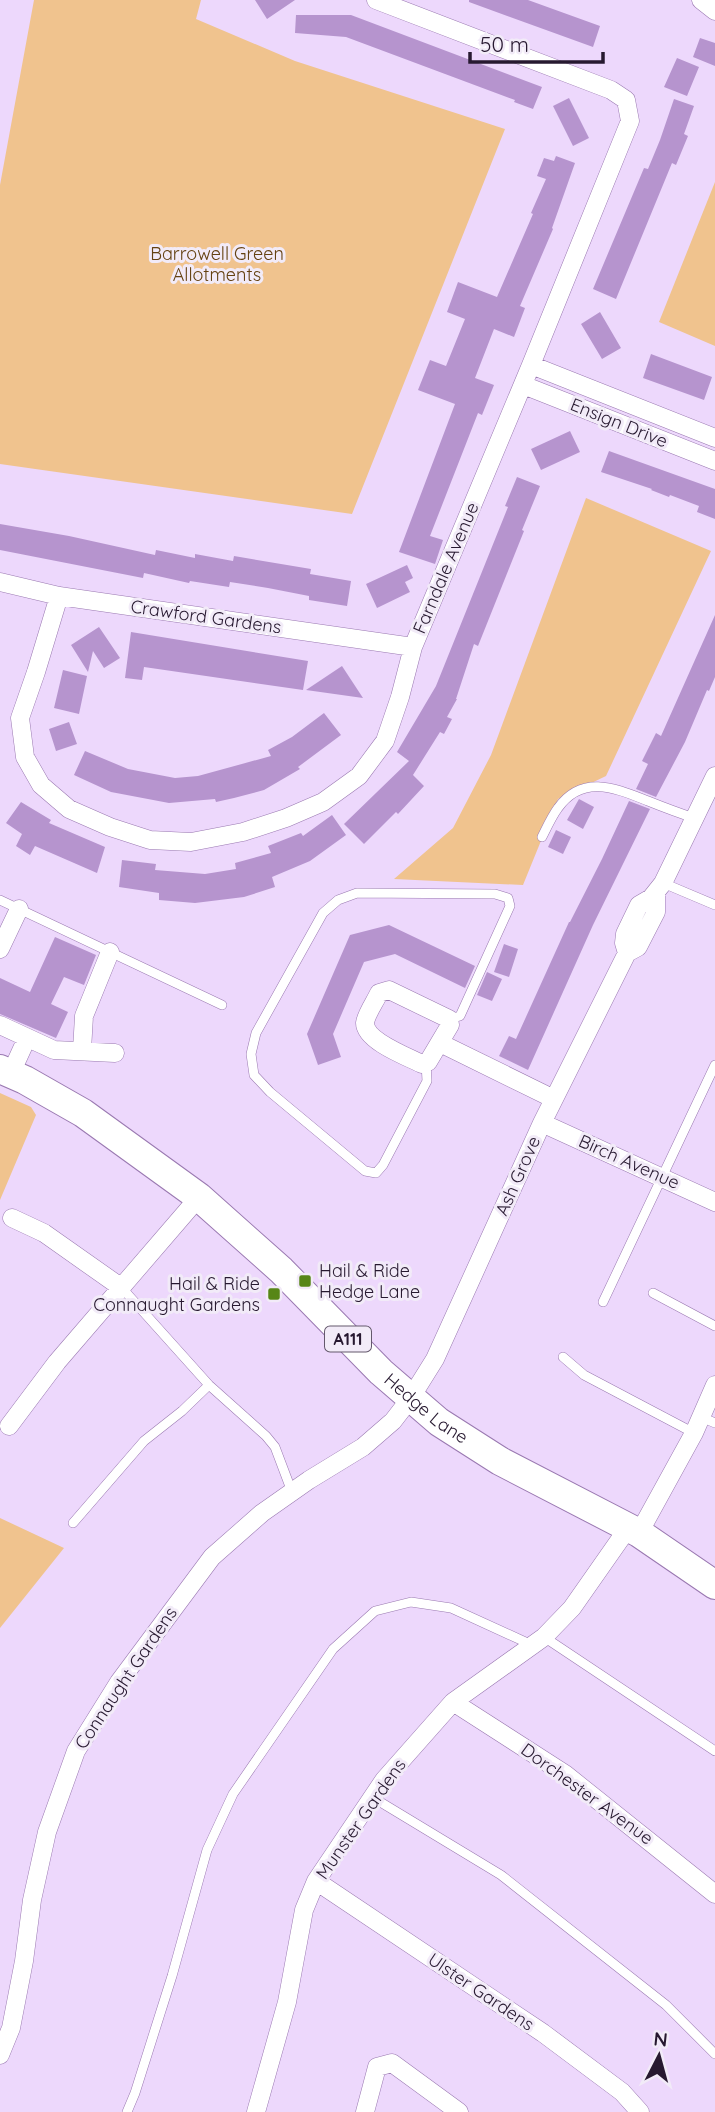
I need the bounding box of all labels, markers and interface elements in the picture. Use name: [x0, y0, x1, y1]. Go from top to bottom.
scale bar: [470, 21, 603, 65]
text: 50 m: [480, 31, 529, 57]
park label: Barrowell Green Allotments: [150, 242, 284, 286]
street label: Ensign Drive: [567, 393, 671, 452]
street label: Farndale Avenue: [408, 499, 484, 637]
street label: Crawford Gardens: [129, 595, 283, 638]
street label: Birch Avenue: [575, 1129, 683, 1194]
street label: Ash Grove: [490, 1132, 545, 1219]
place label: Hail & Ride Hedge Lane: [319, 1259, 420, 1303]
place label: Hail & Ride Connaught Gardens: [93, 1272, 260, 1316]
marker: Hail & Ride Hedge Lane: [297, 1273, 313, 1289]
marker: Hail & Ride Connaught Gardens: [266, 1286, 282, 1302]
road number: A111: [325, 1326, 371, 1352]
street label: Hedge Lane: [380, 1368, 472, 1449]
street label: Connaught Gardens: [69, 1602, 182, 1753]
street label: Dorchester Avenue: [517, 1738, 658, 1849]
street label: Munster Gardens: [310, 1754, 411, 1884]
street label: Ulster Gardens: [424, 1947, 539, 2036]
north arrow: [624, 2021, 694, 2091]
text: N: [653, 2026, 669, 2052]

